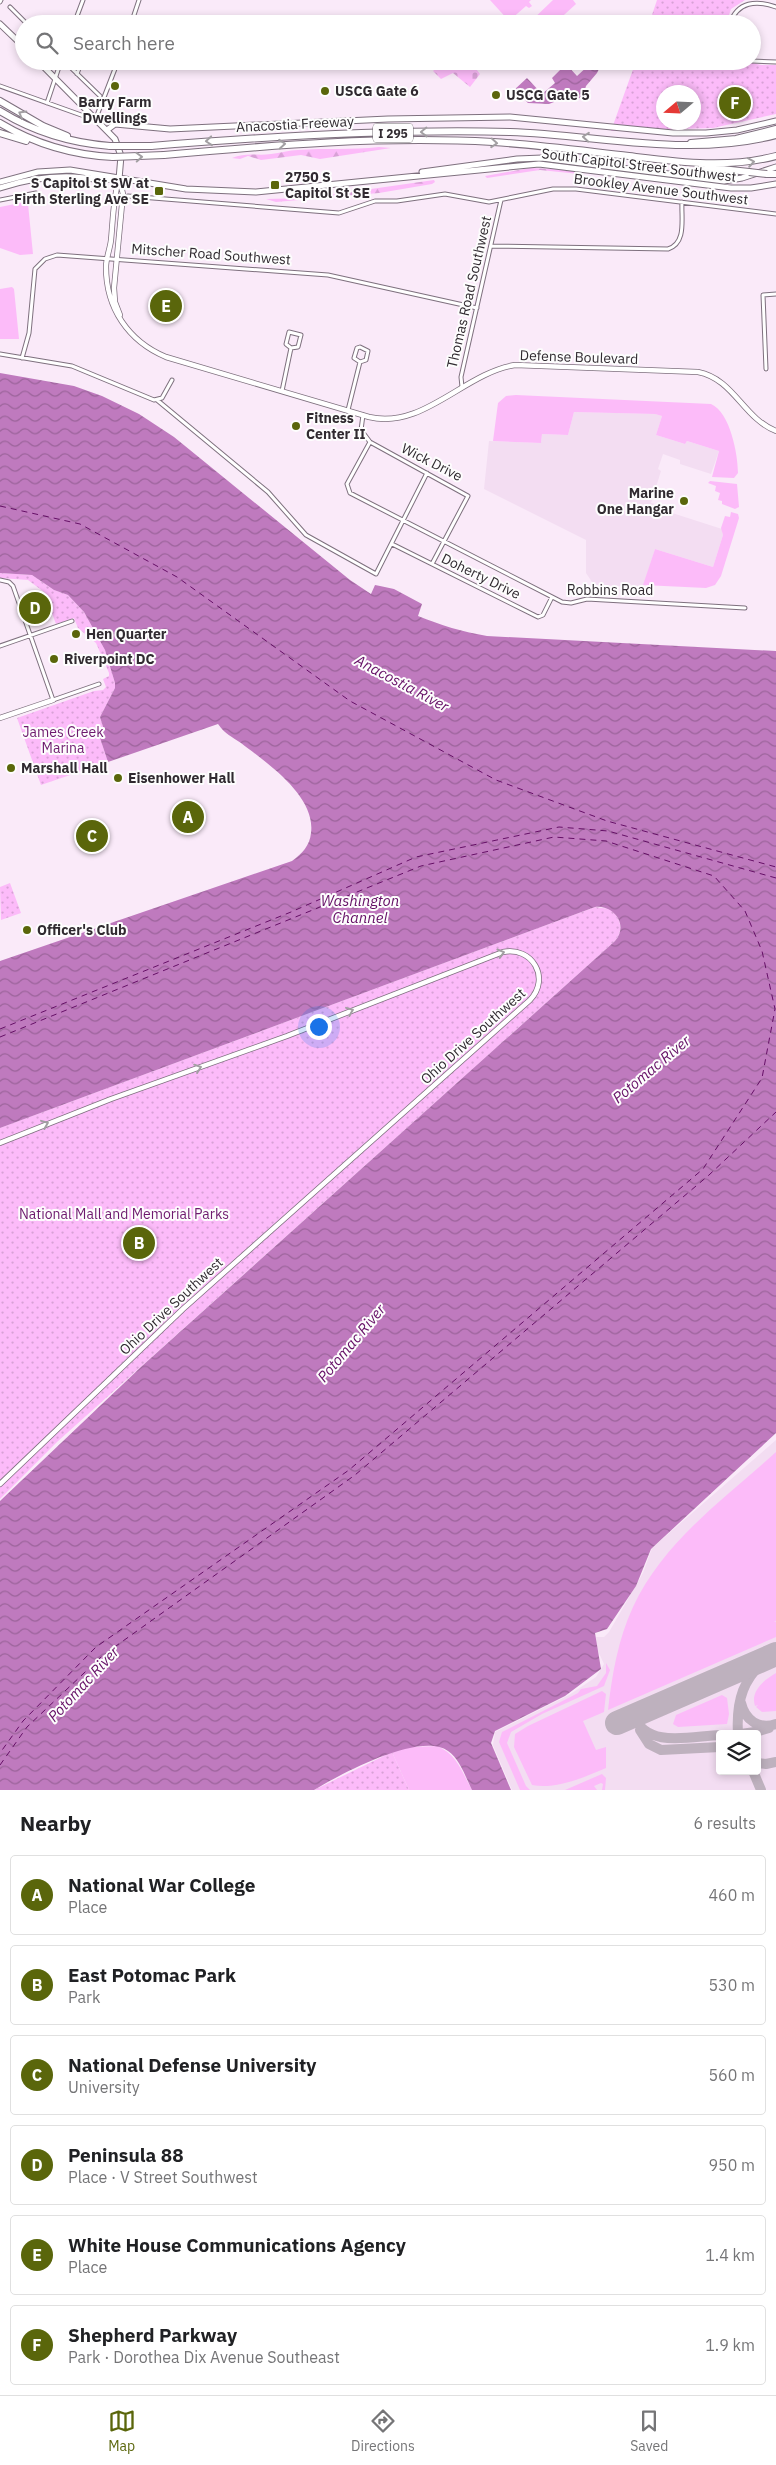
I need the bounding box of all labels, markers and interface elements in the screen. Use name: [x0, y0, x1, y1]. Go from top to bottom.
search box: [15, 15, 761, 70]
icon: search: [33, 29, 61, 57]
text: Search here: [73, 31, 175, 55]
marker: Barry Farm Dwellings: [109, 80, 121, 92]
place label: USCG Gate 6: [335, 82, 419, 100]
pin: F: [719, 84, 751, 122]
marker: USCG Gate 6: [319, 85, 331, 97]
north arrow: [656, 85, 701, 130]
place label: USCG Gate 5: [506, 86, 590, 104]
marker: USCG Gate 5: [490, 89, 502, 101]
place label: Barry Farm Dwellings: [78, 93, 152, 127]
one-way arrow: [19, 110, 28, 120]
street label: Anacostia Freeway: [236, 112, 354, 136]
road number: I 295: [373, 124, 413, 142]
one-way arrow: [419, 127, 427, 138]
one-way arrow: [582, 132, 590, 143]
one-way arrow: [205, 135, 213, 146]
one-way arrow: [490, 137, 498, 148]
one-way arrow: [279, 139, 287, 150]
street label: South Capitol Street Southwest: [541, 144, 738, 186]
one-way arrow: [135, 151, 143, 162]
one-way arrow: [747, 157, 755, 167]
place label: 2750 S Capitol St SE: [285, 168, 370, 202]
street label: Brookley Avenue Southwest: [573, 169, 749, 209]
place label: S Capitol St SW at Firth Sterling Ave SE: [14, 174, 149, 208]
marker: 2750 S Capitol St SE: [269, 179, 281, 191]
marker: S Capitol St SW at Firth Sterling Ave SE: [153, 185, 165, 197]
street label: Thomas Road Southwest: [443, 214, 495, 370]
street label: Mitscher Road Southwest: [131, 239, 291, 269]
pin: E: [150, 287, 182, 325]
street label: Defense Boulevard: [519, 346, 639, 368]
place label: Fitness Center II: [306, 409, 366, 443]
marker: Fitness Center II: [290, 420, 302, 432]
street label: Wick Drive: [398, 439, 466, 485]
place label: Marine One Hangar: [597, 484, 674, 518]
marker: Marine One Hangar: [678, 495, 690, 507]
street label: Doherty Drive: [439, 549, 524, 603]
street label: Robbins Road: [567, 581, 653, 599]
pin: D: [19, 589, 51, 627]
place label: Hen Quarter: [86, 625, 167, 643]
marker: Hen Quarter: [70, 628, 82, 640]
place label: Riverpoint DC: [64, 650, 155, 668]
water label: Anacostia River: [351, 650, 453, 716]
marker: Riverpoint DC: [48, 653, 60, 665]
park label: James Creek Marina: [22, 723, 104, 757]
place label: Marshall Hall: [21, 759, 108, 777]
marker: Marshall Hall: [5, 762, 17, 774]
place label: Eisenhower Hall: [128, 769, 235, 787]
marker: Eisenhower Hall: [112, 772, 124, 784]
pin: A: [172, 798, 204, 836]
pin: C: [76, 817, 108, 855]
water label: Washington Channel: [321, 891, 399, 927]
place label: Officer's Club: [37, 921, 127, 939]
marker: Officer's Club: [21, 924, 33, 936]
one-way arrow: [497, 948, 506, 959]
street label: Ohio Drive Southwest: [417, 984, 529, 1088]
one-way arrow: [345, 1007, 354, 1018]
your location: [306, 1014, 332, 1040]
water label: Potomac River: [608, 1031, 694, 1107]
one-way arrow: [193, 1064, 201, 1074]
one-way arrow: [40, 1120, 49, 1131]
park label: National Mall and Memorial Parks: [19, 1205, 229, 1223]
pin: B: [123, 1224, 155, 1262]
street label: Ohio Drive Southwest: [115, 1253, 227, 1359]
water label: Potomac River: [313, 1300, 389, 1386]
water label: Potomac River: [43, 1642, 123, 1725]
map controls: [716, 1730, 761, 1775]
button: layers: [716, 1730, 761, 1775]
text: Nearby: [20, 1809, 91, 1837]
text: 6 results: [693, 1813, 756, 1833]
text: National War College: [68, 1873, 255, 1897]
text: A: [32, 1885, 42, 1905]
text: 460 m: [708, 1885, 755, 1905]
text: Place: [68, 1897, 107, 1917]
text: East Potomac Park: [68, 1963, 236, 1987]
text: B: [32, 1975, 42, 1995]
text: 530 m: [708, 1975, 755, 1995]
text: Park: [68, 1987, 100, 2007]
text: National Defense University: [68, 2053, 317, 2077]
text: C: [32, 2065, 42, 2085]
text: 560 m: [708, 2065, 755, 2085]
text: University: [68, 2077, 140, 2097]
text: Peninsula 88: [68, 2143, 184, 2167]
text: D: [31, 2155, 43, 2175]
text: 950 m: [708, 2155, 755, 2175]
text: Place · V Street Southwest: [68, 2167, 258, 2187]
text: White House Communications Agency: [68, 2233, 406, 2257]
text: E: [32, 2245, 42, 2265]
text: 1.4 km: [705, 2245, 755, 2265]
text: Place: [68, 2257, 107, 2277]
text: Shepherd Parkway: [68, 2323, 237, 2347]
text: F: [32, 2335, 42, 2355]
text: 1.9 km: [705, 2335, 755, 2355]
text: Park · Dorothea Dix Avenue Southeast: [68, 2347, 340, 2367]
tab: Map: [108, 2407, 136, 2455]
tab: Directions: [351, 2407, 415, 2455]
tab: Saved: [630, 2407, 668, 2455]

